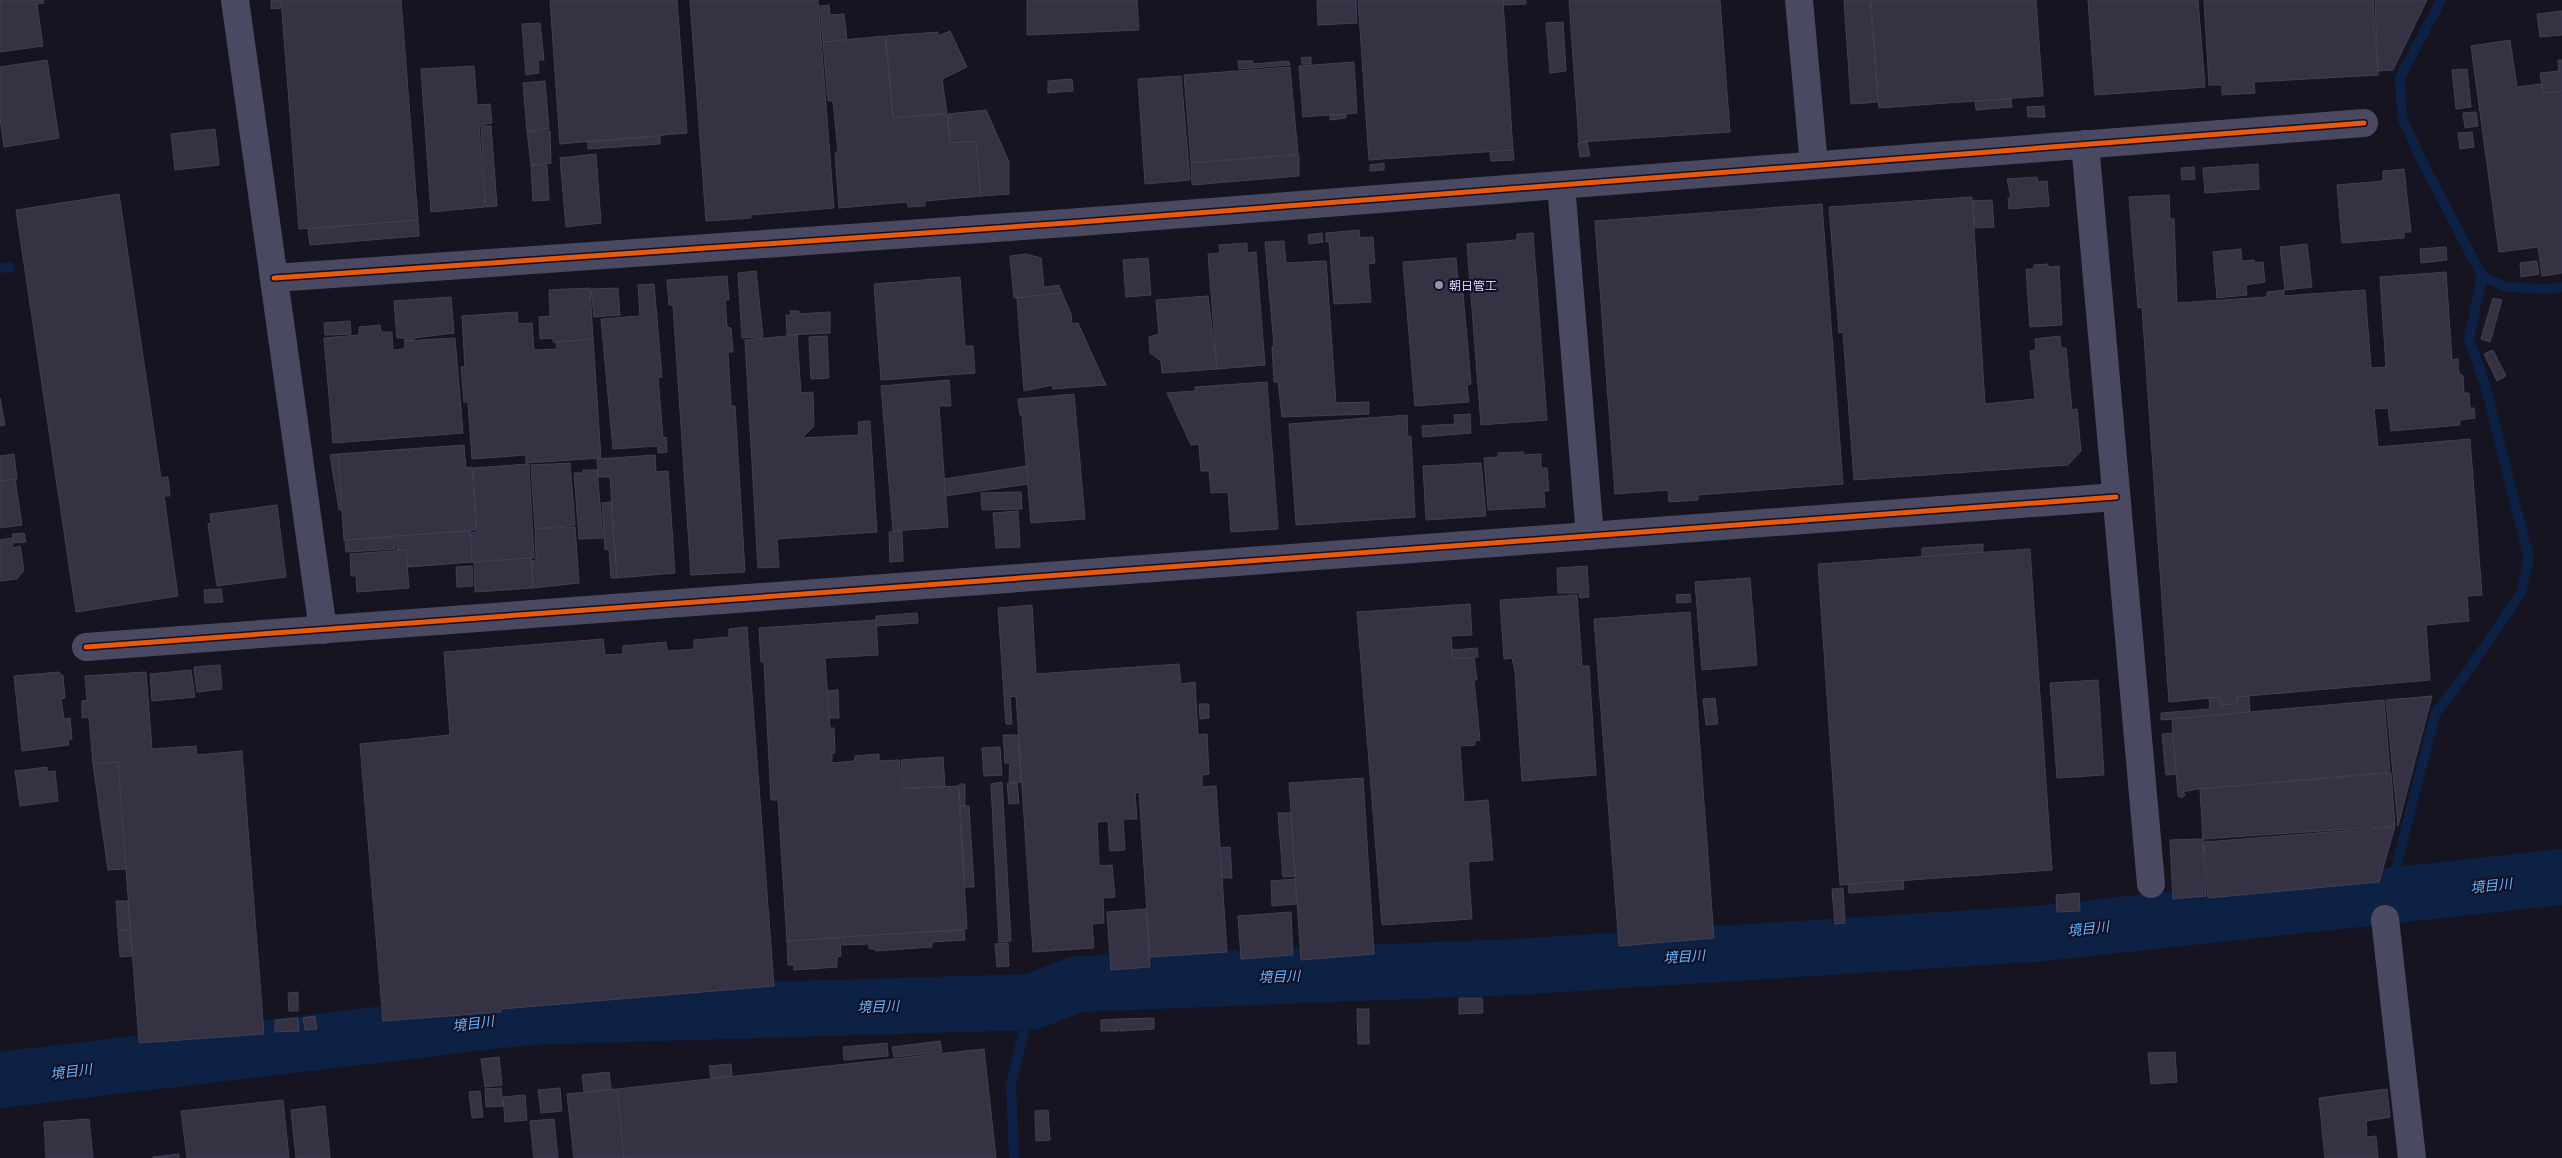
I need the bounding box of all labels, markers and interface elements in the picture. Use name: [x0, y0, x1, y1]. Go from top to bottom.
place label: 朝日管工: [1449, 276, 1497, 295]
marker: 朝日管工: [1433, 279, 1445, 291]
water label: 境目川: [2469, 872, 2515, 898]
water label: 境目川: [2066, 915, 2112, 941]
water label: 境目川: [1662, 944, 1708, 968]
water label: 境目川: [1258, 965, 1302, 987]
water label: 境目川: [857, 995, 901, 1017]
water label: 境目川: [451, 1010, 497, 1036]
water label: 境目川: [49, 1058, 95, 1084]

